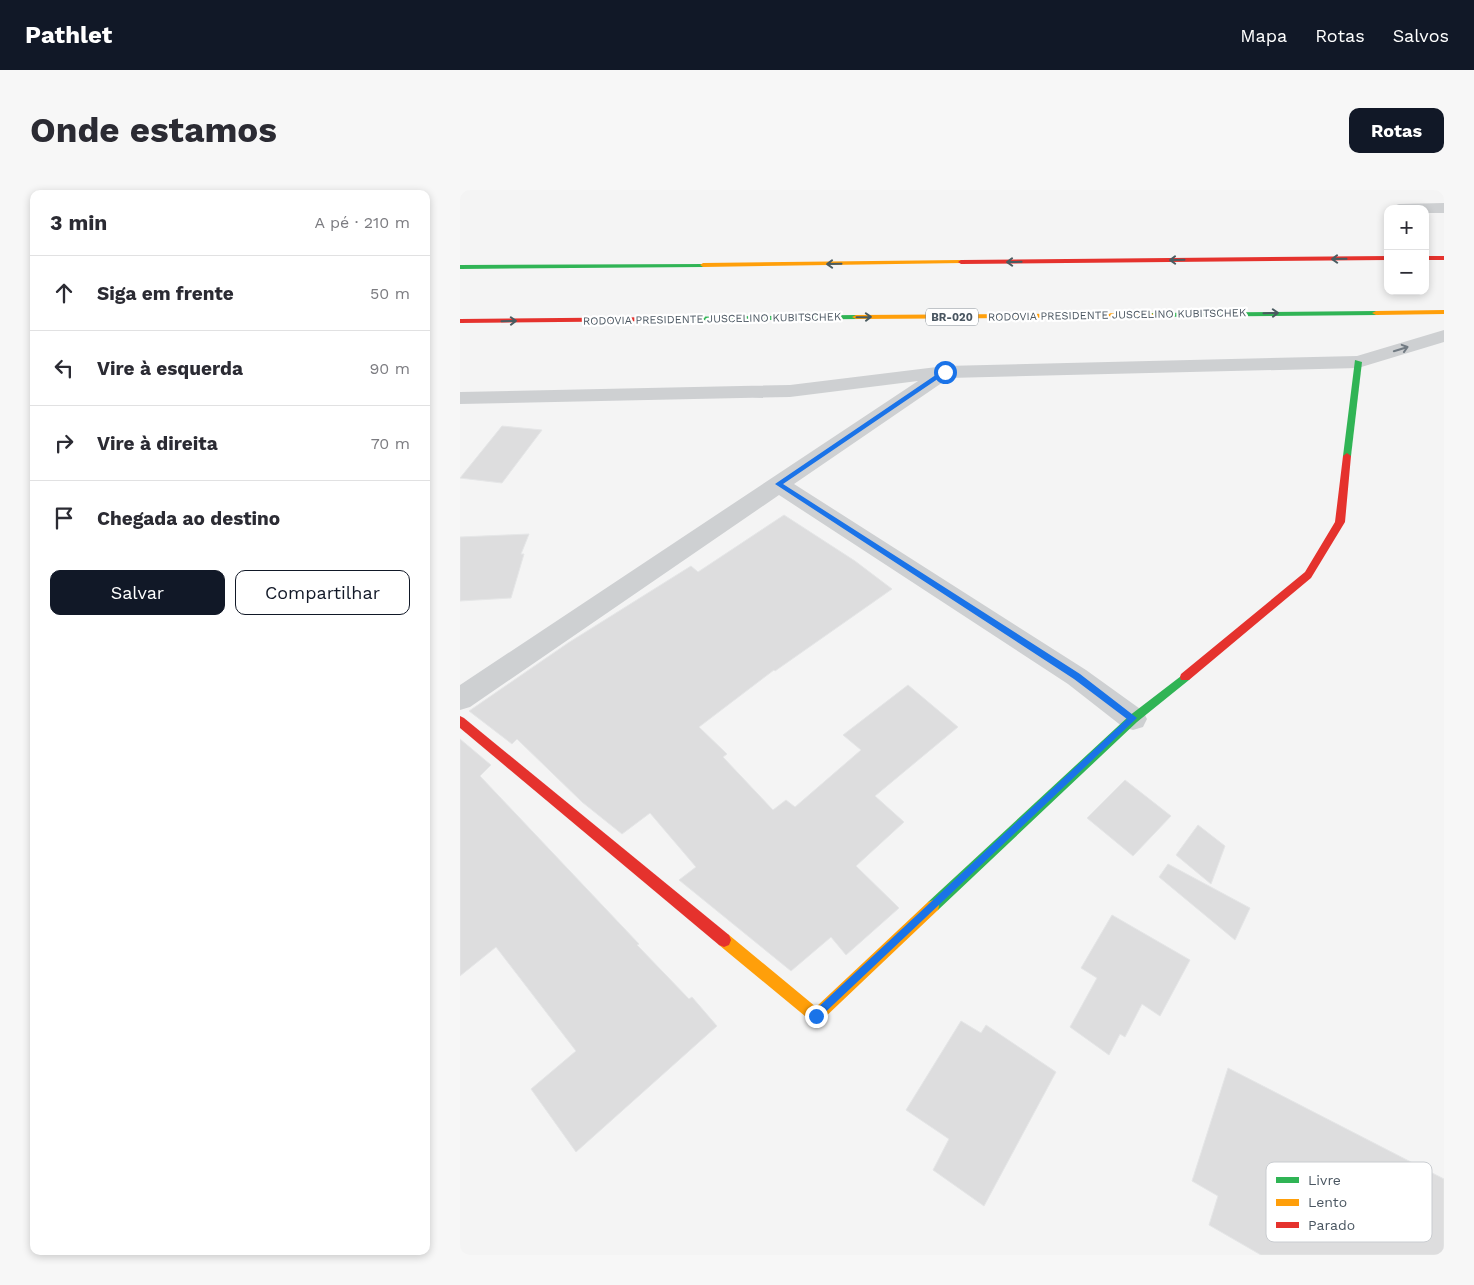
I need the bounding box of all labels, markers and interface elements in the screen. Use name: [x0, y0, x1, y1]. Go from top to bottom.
text: Pathlet: [25, 21, 112, 49]
text: Mapa: [1240, 25, 1287, 46]
text: Rotas: [1315, 25, 1365, 46]
text: Salvos: [1393, 25, 1449, 46]
button: Rotas: [1349, 108, 1444, 153]
text: Onde estamos: [30, 109, 277, 151]
map controls: [1384, 205, 1429, 295]
button: +: [1384, 205, 1429, 250]
text: 3 min: [50, 210, 107, 235]
text: A pé · 210 m: [315, 213, 410, 232]
button: −: [1384, 250, 1429, 295]
one-way arrow: [1331, 254, 1348, 264]
one-way arrow: [1169, 255, 1185, 265]
one-way arrow: [1006, 257, 1022, 267]
one-way arrow: [826, 259, 842, 269]
icon: ahead: [50, 279, 78, 307]
text: Siga em frente: [97, 282, 234, 305]
text: 50 m: [370, 284, 410, 303]
street label: RODOVIA PRESIDENTE JUSCELINO KUBITSCHEK: [988, 306, 1246, 324]
road number: BR-020: [926, 308, 978, 326]
one-way arrow: [1263, 309, 1279, 318]
street label: RODOVIA PRESIDENTE JUSCELINO KUBITSCHEK: [583, 310, 841, 328]
one-way arrow: [855, 312, 871, 322]
one-way arrow: [500, 316, 516, 326]
one-way arrow: [1393, 344, 1409, 354]
icon: left: [50, 354, 78, 382]
text: Vire à esquerda: [97, 357, 243, 380]
text: 90 m: [369, 359, 410, 378]
route start: [934, 361, 957, 384]
icon: right: [50, 429, 78, 457]
text: Vire à direita: [97, 432, 218, 455]
text: 70 m: [371, 434, 410, 453]
icon: arrive: [50, 504, 78, 532]
text: Chegada ao destino: [97, 507, 280, 530]
button: Salvar: [50, 570, 225, 615]
button: Compartilhar: [235, 570, 410, 615]
route end: [805, 1005, 828, 1028]
legend: [1266, 1162, 1432, 1242]
text: Livre: [1308, 1172, 1341, 1188]
text: Lento: [1308, 1194, 1347, 1210]
text: Parado: [1308, 1217, 1355, 1233]

